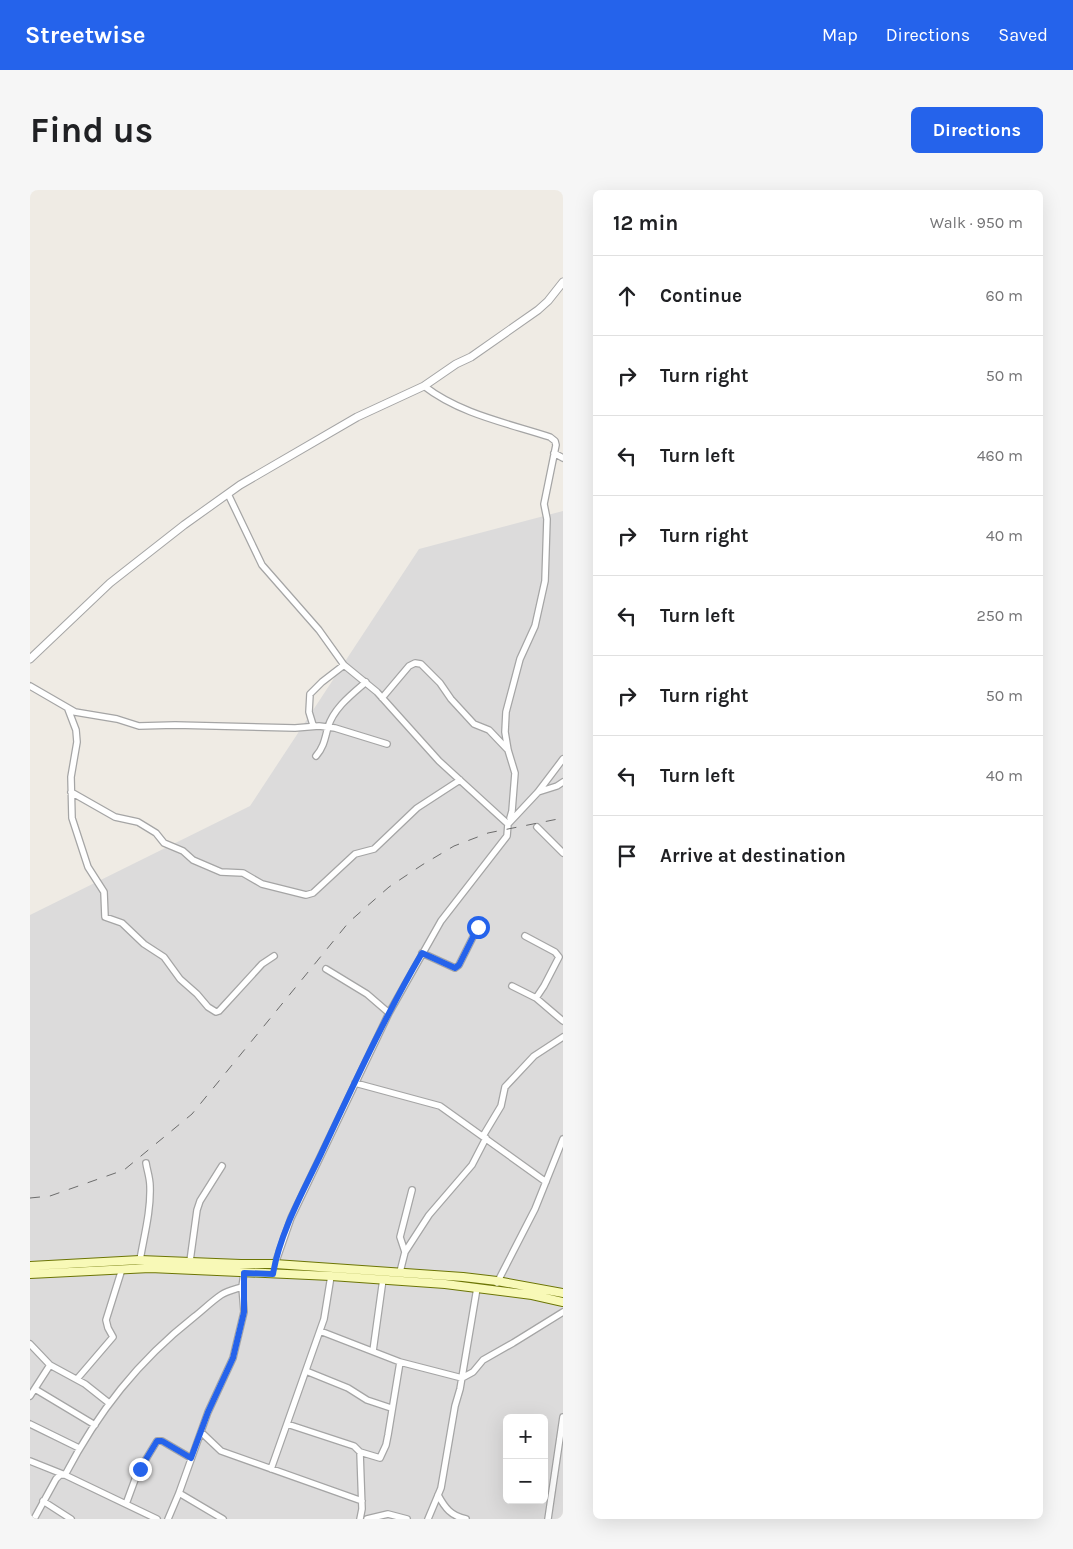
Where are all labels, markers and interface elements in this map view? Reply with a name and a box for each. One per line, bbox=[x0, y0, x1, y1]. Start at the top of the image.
text: Streetwise bbox=[25, 21, 146, 49]
text: Map bbox=[822, 24, 858, 46]
text: Directions bbox=[886, 24, 970, 46]
text: Saved bbox=[998, 24, 1048, 46]
button: Directions bbox=[911, 107, 1043, 153]
text: Find us bbox=[30, 110, 153, 151]
text: 12 min bbox=[613, 211, 678, 235]
text: Walk · 950 m bbox=[930, 213, 1023, 232]
icon: ahead bbox=[613, 282, 641, 310]
text: Continue bbox=[660, 285, 742, 307]
text: 60 m bbox=[986, 286, 1023, 305]
icon: right bbox=[613, 362, 641, 390]
text: Turn right bbox=[660, 365, 749, 387]
text: 50 m bbox=[986, 366, 1023, 385]
icon: left bbox=[613, 442, 641, 470]
text: Turn left bbox=[660, 445, 735, 467]
text: 460 m bbox=[977, 446, 1023, 465]
icon: right bbox=[613, 522, 641, 550]
text: Turn right bbox=[660, 525, 749, 547]
text: 40 m bbox=[986, 526, 1023, 545]
icon: left bbox=[613, 602, 641, 630]
text: Turn left bbox=[660, 605, 735, 627]
text: 250 m bbox=[976, 606, 1023, 625]
icon: right bbox=[613, 682, 641, 710]
text: Turn right bbox=[660, 685, 749, 707]
text: 50 m bbox=[986, 686, 1023, 705]
icon: left bbox=[613, 762, 641, 790]
text: Turn left bbox=[660, 765, 735, 787]
text: 40 m bbox=[986, 766, 1023, 785]
icon: arrive bbox=[613, 842, 641, 870]
text: Arrive at destination bbox=[660, 845, 846, 867]
route start bbox=[467, 916, 490, 939]
map controls bbox=[503, 1414, 548, 1504]
button: + bbox=[503, 1414, 548, 1459]
route end bbox=[129, 1458, 152, 1481]
button: − bbox=[503, 1459, 548, 1504]

